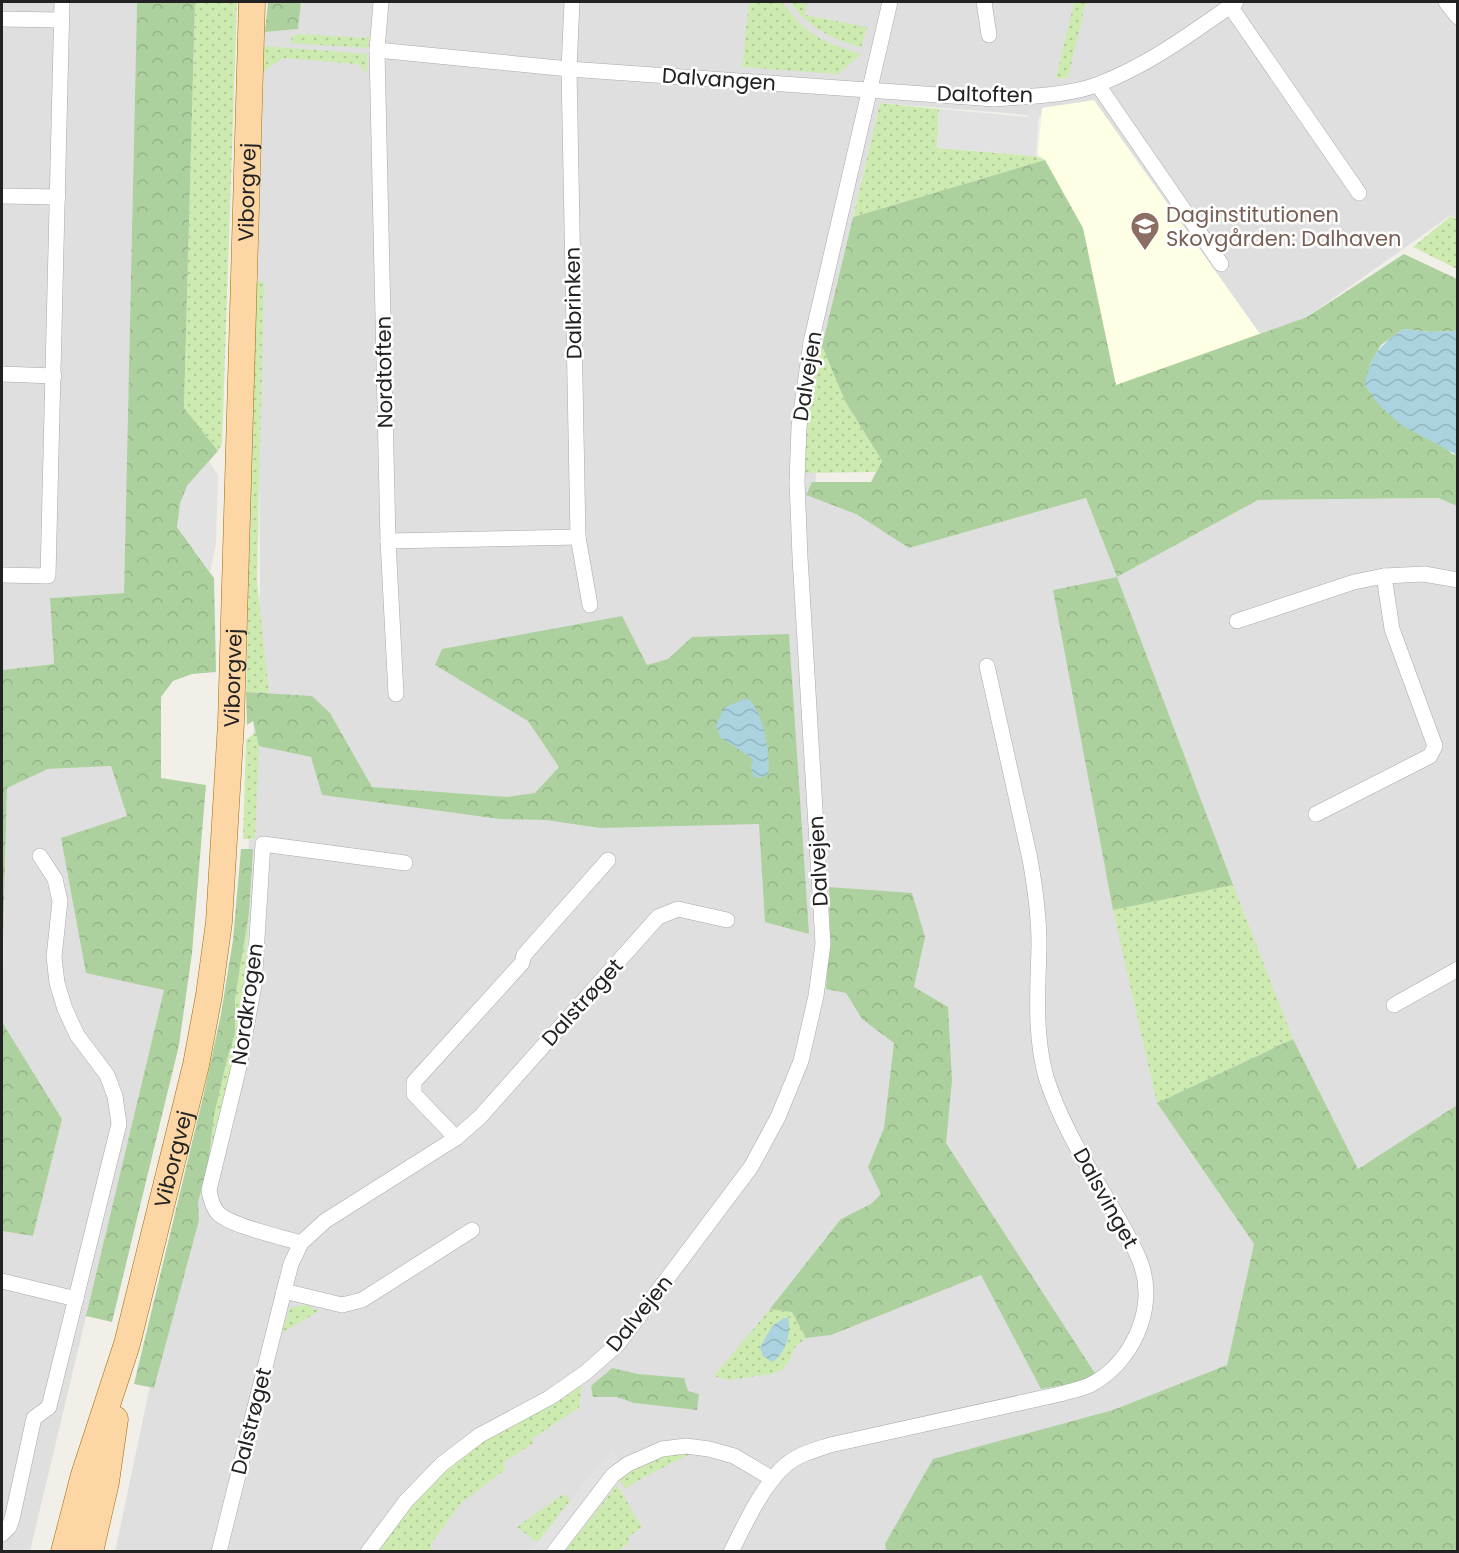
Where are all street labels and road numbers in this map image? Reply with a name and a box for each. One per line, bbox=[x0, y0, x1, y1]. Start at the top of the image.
street label: Dalvangen bbox=[661, 61, 777, 97]
street label: Daltoften bbox=[937, 79, 1033, 109]
street label: Viborgvej bbox=[231, 142, 262, 242]
street label: Dalbrinken bbox=[558, 247, 588, 359]
street label: Nordtoften bbox=[369, 316, 399, 428]
street label: Dalvejen bbox=[786, 329, 828, 423]
street label: Viborgvej bbox=[216, 628, 248, 728]
street label: Dalvejen bbox=[801, 815, 835, 907]
street label: Nordkrogen bbox=[224, 941, 270, 1067]
street label: Dalstrøget bbox=[535, 952, 629, 1052]
street label: Viborgvej bbox=[147, 1107, 199, 1211]
street label: Dalsvinget bbox=[1067, 1143, 1145, 1253]
street label: Dalvejen bbox=[599, 1269, 679, 1357]
street label: Dalstrøget bbox=[224, 1365, 278, 1477]

